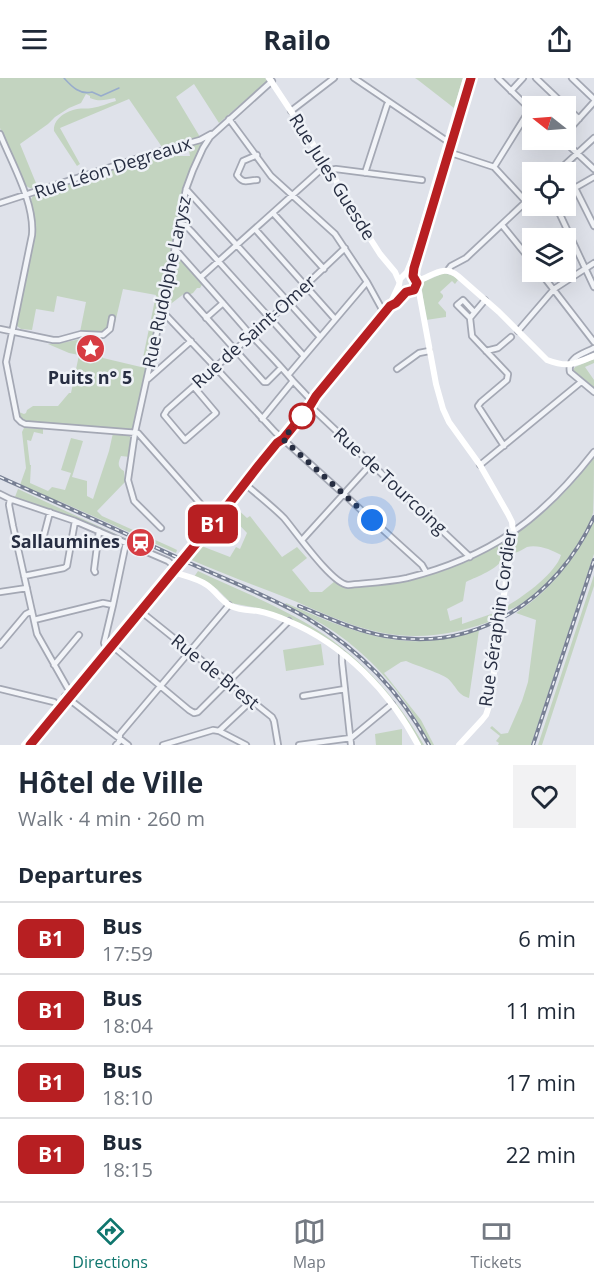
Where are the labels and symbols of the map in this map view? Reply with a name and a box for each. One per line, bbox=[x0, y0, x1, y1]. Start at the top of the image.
north arrow bbox=[522, 96, 576, 150]
street label: Rue Jules Guesde bbox=[284, 109, 381, 244]
street label: Rue Léon Degreaux bbox=[31, 130, 195, 204]
street label: Rue Rudolphe Larysz bbox=[136, 194, 196, 370]
street label: Rue de Saint-Omer bbox=[186, 269, 321, 393]
place icon: Puits n° 5 bbox=[74, 333, 106, 365]
place label: Puits n° 5 bbox=[48, 365, 132, 389]
unlabelled marker bbox=[289, 403, 315, 429]
street label: Rue de Tourcoing bbox=[329, 421, 453, 539]
line badge: B1 bbox=[186, 504, 240, 544]
your location bbox=[357, 505, 387, 535]
station icon: Sallaumines bbox=[125, 526, 157, 558]
street label: Rue Séraphin Cordier bbox=[473, 527, 521, 708]
place label: Sallaumines bbox=[11, 529, 120, 553]
street label: Rue de Brest bbox=[167, 628, 265, 714]

